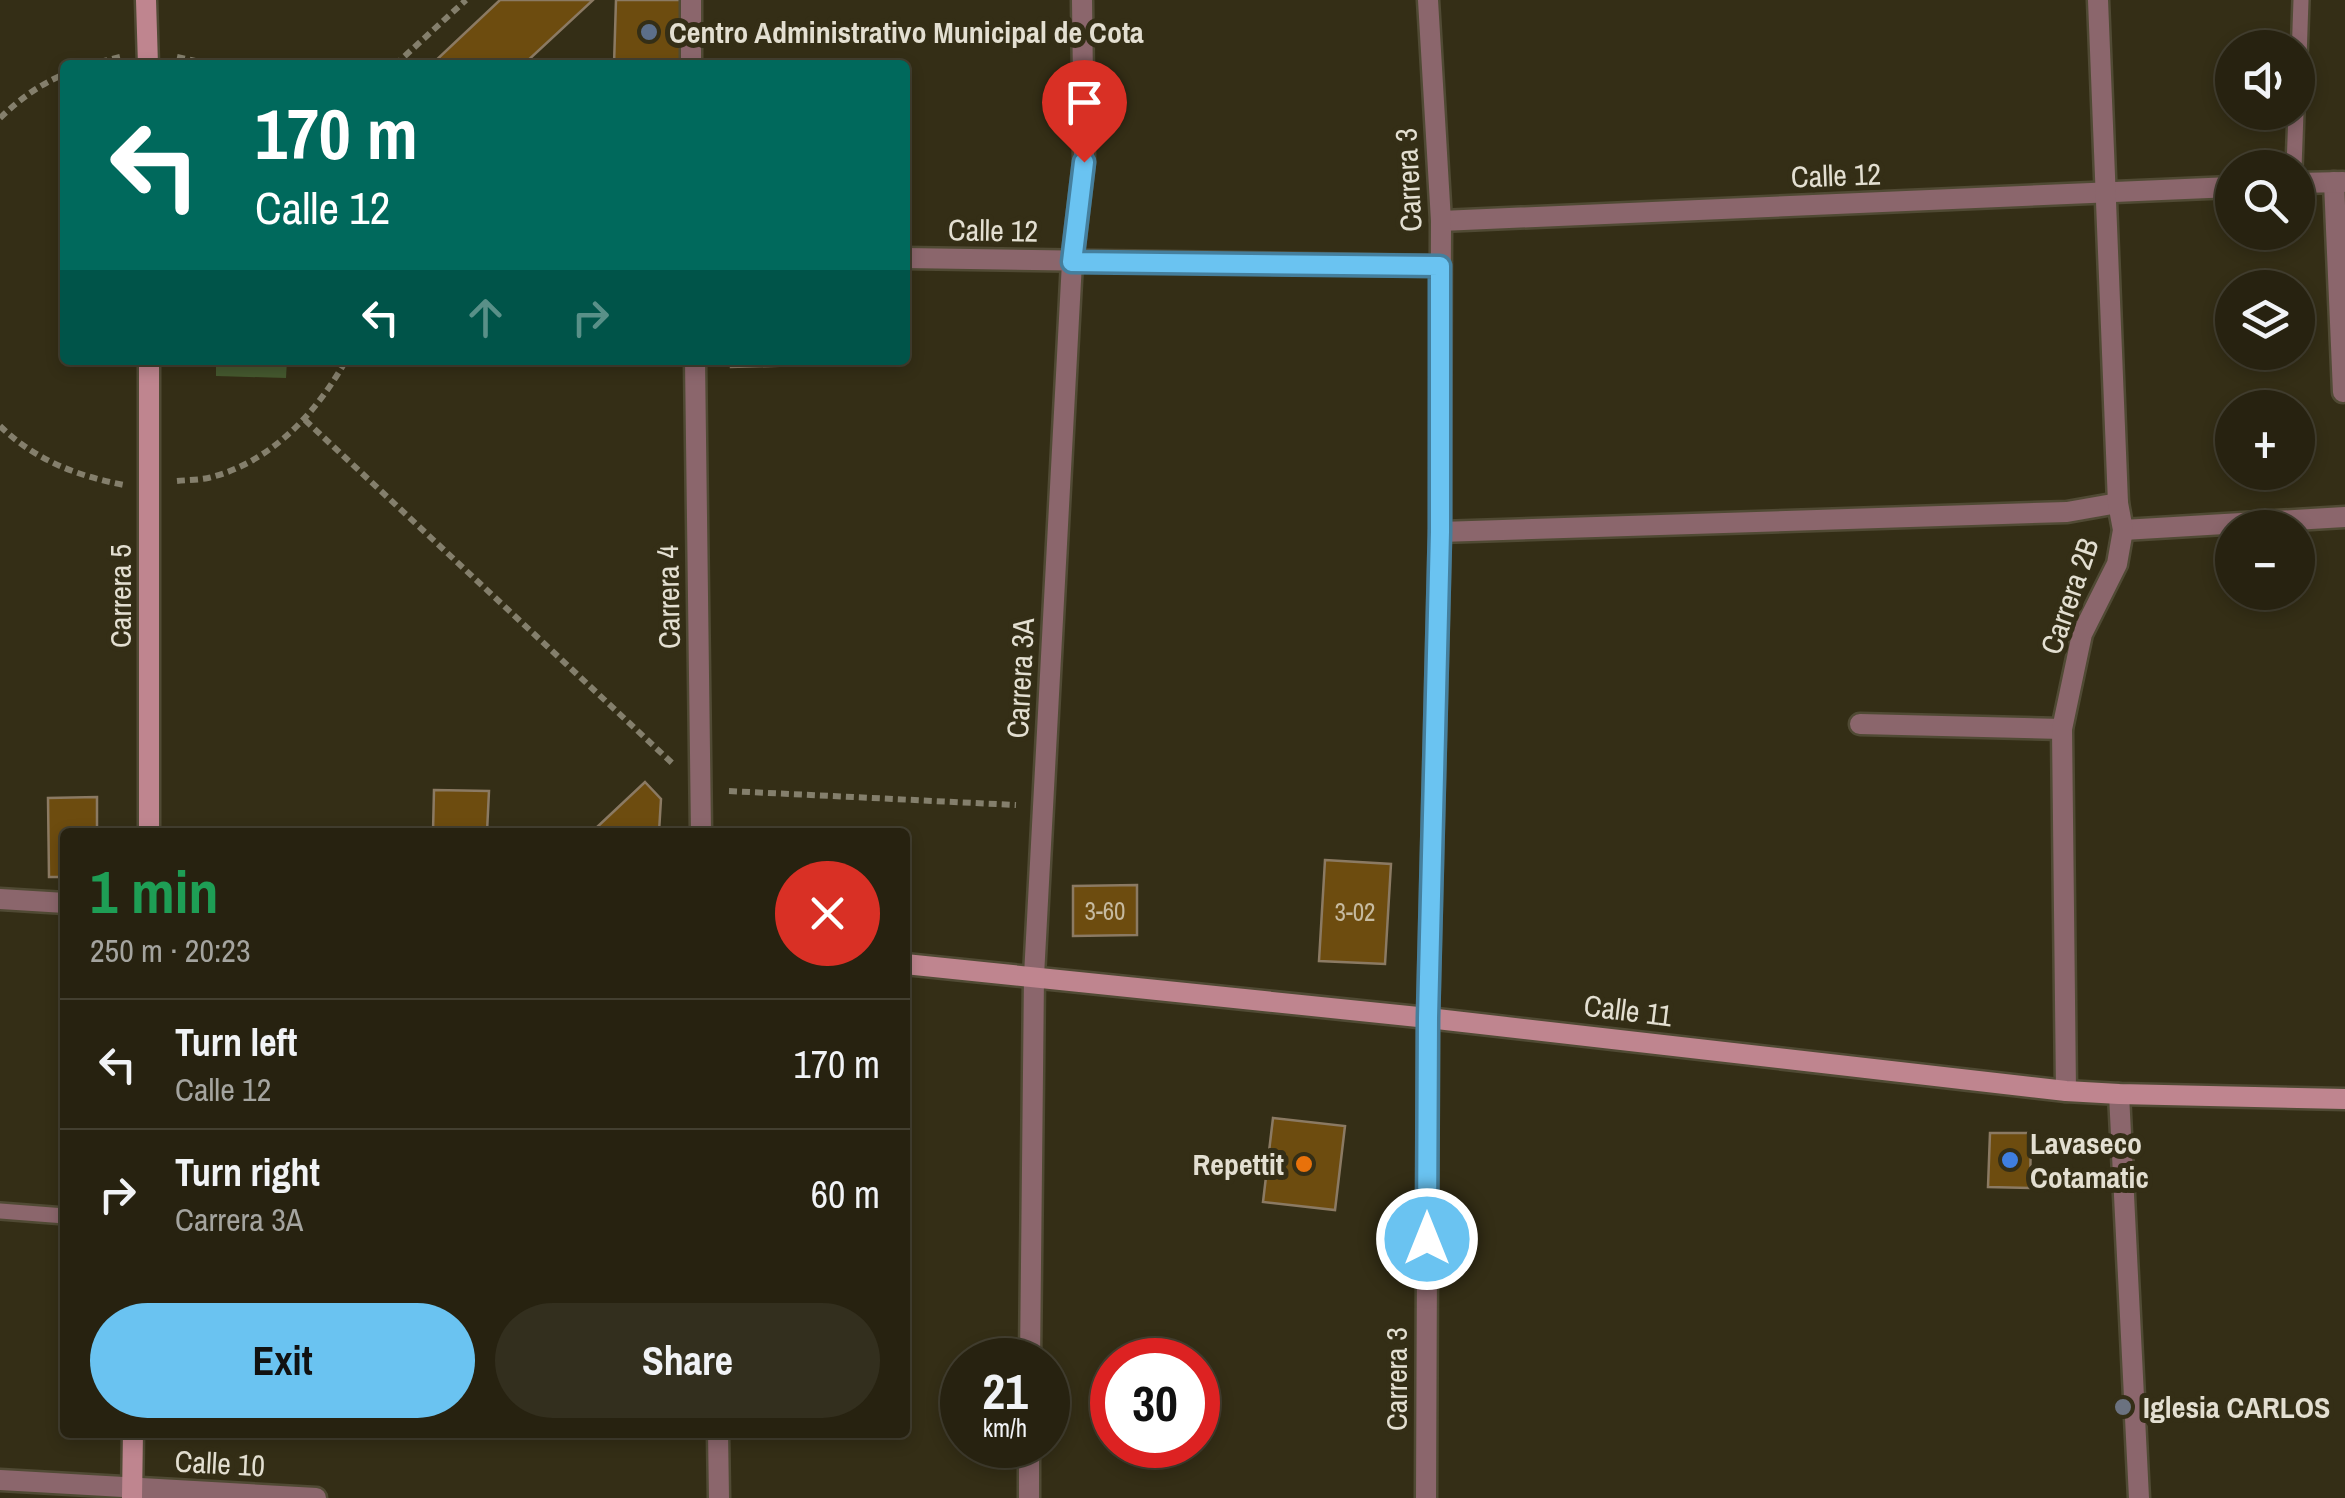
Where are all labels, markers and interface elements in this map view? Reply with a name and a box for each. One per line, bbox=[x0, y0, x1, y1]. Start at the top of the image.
place label: Centro Administrativo Municipal de Cota bbox=[669, 12, 1144, 52]
marker: Centro Administrativo Municipal de Cota bbox=[638, 21, 660, 43]
map controls bbox=[2215, 30, 2315, 610]
button: sound bbox=[2215, 30, 2315, 130]
pin bbox=[1042, 60, 1127, 163]
icon: arrive bbox=[1057, 75, 1112, 130]
text: 170 m bbox=[255, 87, 418, 181]
icon: left bbox=[90, 100, 220, 230]
street label: Carrera 3 bbox=[1385, 127, 1431, 233]
button: search bbox=[2215, 150, 2315, 250]
street label: Calle 12 bbox=[1790, 153, 1882, 197]
text: Calle 12 bbox=[255, 177, 390, 238]
street label: Calle 12 bbox=[948, 209, 1038, 251]
button: layers bbox=[2215, 270, 2315, 370]
icon: left bbox=[353, 290, 408, 345]
icon: ahead bbox=[458, 290, 513, 345]
icon: right bbox=[563, 290, 618, 345]
button: + bbox=[2215, 390, 2315, 490]
button: − bbox=[2215, 510, 2315, 610]
street label: Carrera 2B bbox=[2031, 533, 2107, 659]
street label: Carrera 5 bbox=[100, 544, 140, 648]
street label: Carrera 4 bbox=[647, 544, 689, 649]
street label: Carrera 3A bbox=[997, 616, 1043, 739]
text: 1 min bbox=[90, 851, 219, 932]
button: close bbox=[775, 861, 880, 966]
house number: 3-60 bbox=[1084, 894, 1126, 928]
house number: 3-02 bbox=[1334, 895, 1376, 929]
text: 250 m · 20:23 bbox=[90, 929, 250, 972]
street label: Calle 11 bbox=[1582, 985, 1675, 1035]
text: Turn left bbox=[175, 1017, 297, 1068]
icon: left bbox=[90, 1037, 145, 1092]
text: 170 m bbox=[793, 1039, 880, 1090]
text: Calle 12 bbox=[175, 1068, 271, 1111]
place label: Lavaseco Cotamatic bbox=[2030, 1123, 2149, 1197]
place label: Repettit bbox=[1192, 1144, 1284, 1184]
text: Turn right bbox=[175, 1147, 320, 1198]
marker: Lavaseco Cotamatic bbox=[1999, 1149, 2021, 1171]
marker: Repettit bbox=[1293, 1153, 1315, 1175]
icon: right bbox=[90, 1167, 145, 1222]
text: 60 m bbox=[811, 1169, 880, 1220]
position arrow bbox=[1375, 1187, 1479, 1291]
text: Carrera 3A bbox=[175, 1198, 303, 1241]
button: Exit bbox=[90, 1303, 475, 1418]
button: Share bbox=[495, 1303, 880, 1418]
street label: Carrera 3 bbox=[1376, 1327, 1416, 1431]
speed limit sign: 30 bbox=[1090, 1338, 1220, 1468]
text: 21 bbox=[982, 1357, 1028, 1425]
place label: Iglesia CARLOS bbox=[2143, 1387, 2330, 1427]
marker: Iglesia CARLOS bbox=[2112, 1396, 2134, 1418]
text: km/h bbox=[983, 1411, 1027, 1445]
street label: Calle 10 bbox=[174, 1441, 266, 1485]

